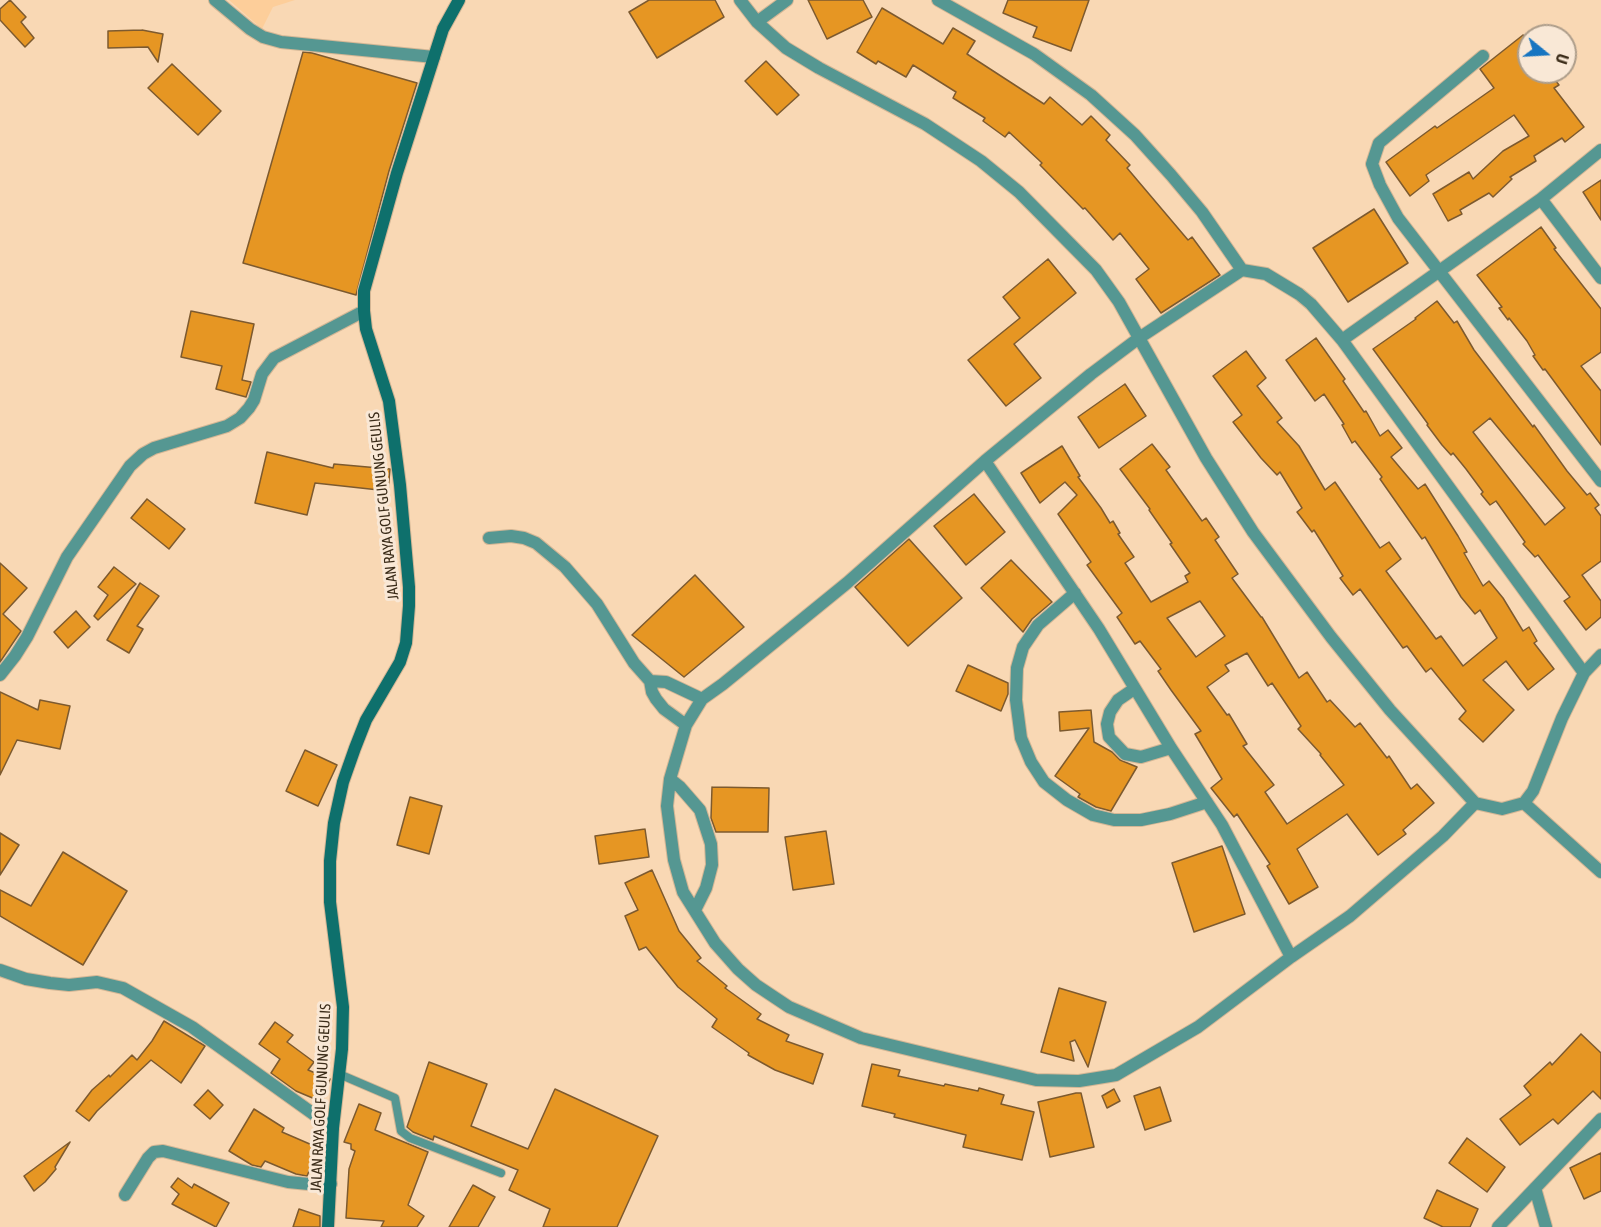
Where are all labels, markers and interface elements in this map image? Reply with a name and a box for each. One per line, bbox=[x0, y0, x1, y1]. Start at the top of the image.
north arrow bbox=[1517, 24, 1577, 84]
text: U bbox=[1552, 52, 1572, 66]
street label: JALAN RAYA GOLF GUNUNG GEULIS bbox=[365, 411, 403, 601]
street label: JALAN RAYA GOLF GUNUNG GEULIS bbox=[307, 1003, 335, 1193]

